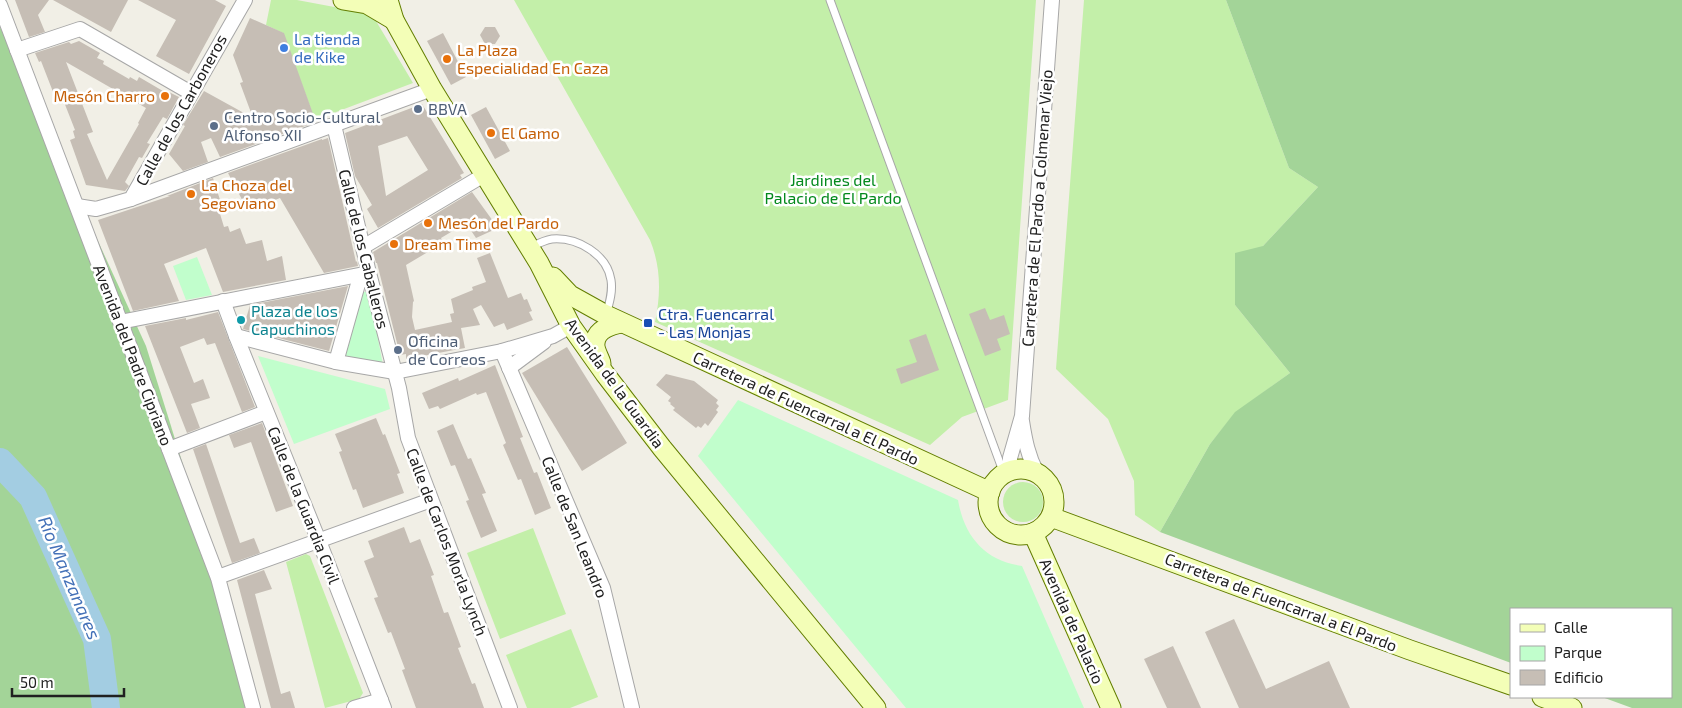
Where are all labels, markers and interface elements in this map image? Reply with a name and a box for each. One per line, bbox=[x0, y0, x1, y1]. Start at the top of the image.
place label: La tienda de Kike bbox=[294, 29, 360, 66]
street label: Calle de los Carboneros bbox=[131, 31, 230, 189]
place label: La Plaza Especialidad En Caza bbox=[457, 40, 609, 77]
marker: La tienda de Kike bbox=[278, 42, 290, 54]
marker: La Plaza Especialidad En Caza bbox=[441, 53, 453, 65]
street label: Carretera de El Pardo a Colmenar Viejo bbox=[1017, 69, 1057, 347]
place label: Mesón Charro bbox=[53, 86, 155, 105]
marker: Mesón Charro bbox=[159, 90, 171, 102]
place label: BBVA bbox=[428, 99, 467, 118]
marker: BBVA bbox=[412, 103, 424, 115]
place label: Centro Socio-Cultural Alfonso XII bbox=[224, 107, 380, 144]
marker: Centro Socio-Cultural Alfonso XII bbox=[208, 120, 220, 132]
place label: El Gamo bbox=[501, 123, 560, 142]
marker: El Gamo bbox=[485, 127, 497, 139]
street label: Calle de los Caballeros bbox=[335, 167, 394, 331]
park label: Jardines del Palacio de El Pardo bbox=[764, 170, 902, 207]
place label: La Choza del Segoviano bbox=[201, 175, 292, 212]
marker: La Choza del Segoviano bbox=[185, 188, 197, 200]
place label: Mesón del Pardo bbox=[438, 213, 559, 232]
marker: Mesón del Pardo bbox=[422, 217, 434, 229]
place label: Dream Time bbox=[404, 234, 491, 253]
marker: Dream Time bbox=[388, 238, 400, 250]
street label: Avenida del Padre Cipriano bbox=[90, 261, 177, 448]
place label: Plaza de los Capuchinos bbox=[251, 301, 338, 338]
place label: Ctra. Fuencarral - Las Monjas bbox=[658, 304, 774, 342]
marker: Plaza de los Capuchinos bbox=[235, 314, 247, 326]
street label: Avenida de la Guardia bbox=[562, 314, 669, 451]
marker: Ctra. Fuencarral - Las Monjas bbox=[642, 317, 654, 329]
place label: Oficina de Correos bbox=[408, 331, 486, 368]
marker: Oficina de Correos bbox=[392, 344, 404, 356]
street label: Carretera de Fuencarral a El Pardo bbox=[690, 347, 922, 468]
street label: Calle de la Guardia Civil bbox=[264, 423, 345, 586]
street label: Calle de Carlos Morla Lynch bbox=[403, 445, 492, 638]
street label: Calle de San Leandro bbox=[538, 453, 613, 600]
water label: Río Manzanares bbox=[34, 513, 106, 643]
street label: Carretera de Fuencarral a El Pardo bbox=[1162, 548, 1400, 655]
street label: Avenida de Palacio bbox=[1036, 555, 1109, 686]
legend bbox=[1510, 608, 1672, 698]
text: Calle bbox=[1554, 618, 1588, 636]
text: Parque bbox=[1554, 643, 1602, 661]
scale bar bbox=[12, 666, 125, 698]
text: Edificio bbox=[1554, 668, 1603, 686]
text: 50 m bbox=[20, 673, 54, 691]

